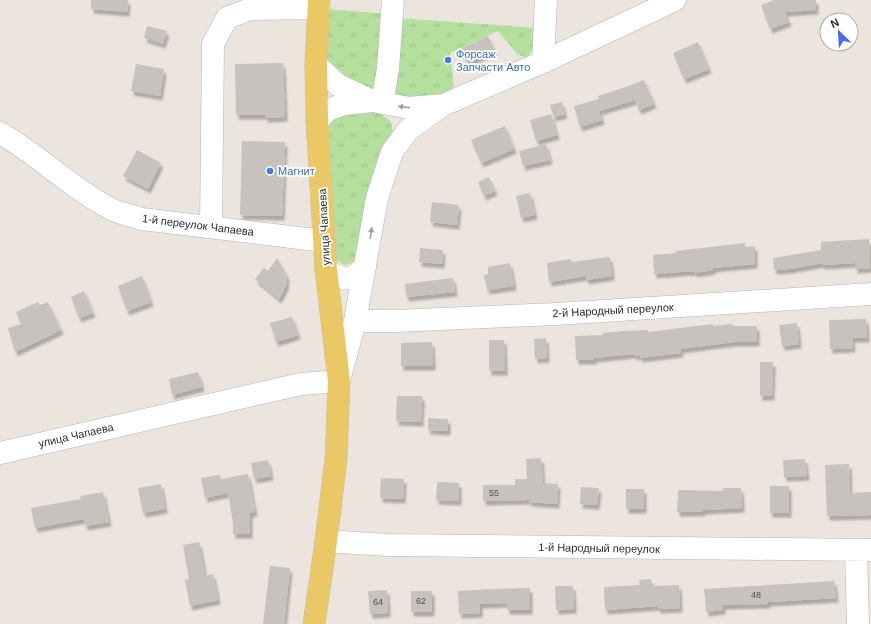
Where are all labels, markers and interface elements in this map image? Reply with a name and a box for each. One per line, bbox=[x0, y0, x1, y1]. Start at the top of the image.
north arrow bbox=[819, 12, 859, 52]
text: N bbox=[829, 16, 841, 30]
place label: Форсаж Запчасти Авто bbox=[456, 48, 530, 73]
marker: Форсаж Запчасти Авто bbox=[443, 55, 453, 65]
one-way arrow bbox=[398, 103, 410, 110]
place label: Магнит bbox=[278, 165, 315, 177]
marker: Магнит bbox=[265, 166, 275, 176]
street label: улица Чапаева bbox=[316, 187, 332, 266]
street label: 1-й переулок Чапаева bbox=[141, 212, 255, 238]
one-way arrow bbox=[368, 227, 374, 239]
street label: 2-й Народный переулок bbox=[552, 301, 674, 319]
street label: улица Чапаева bbox=[37, 420, 116, 449]
house number: 55 bbox=[489, 488, 499, 498]
street label: 1-й Народный переулок bbox=[538, 541, 660, 555]
house number: 48 bbox=[751, 590, 761, 600]
house number: 62 bbox=[416, 596, 426, 606]
house number: 64 bbox=[373, 597, 383, 607]

